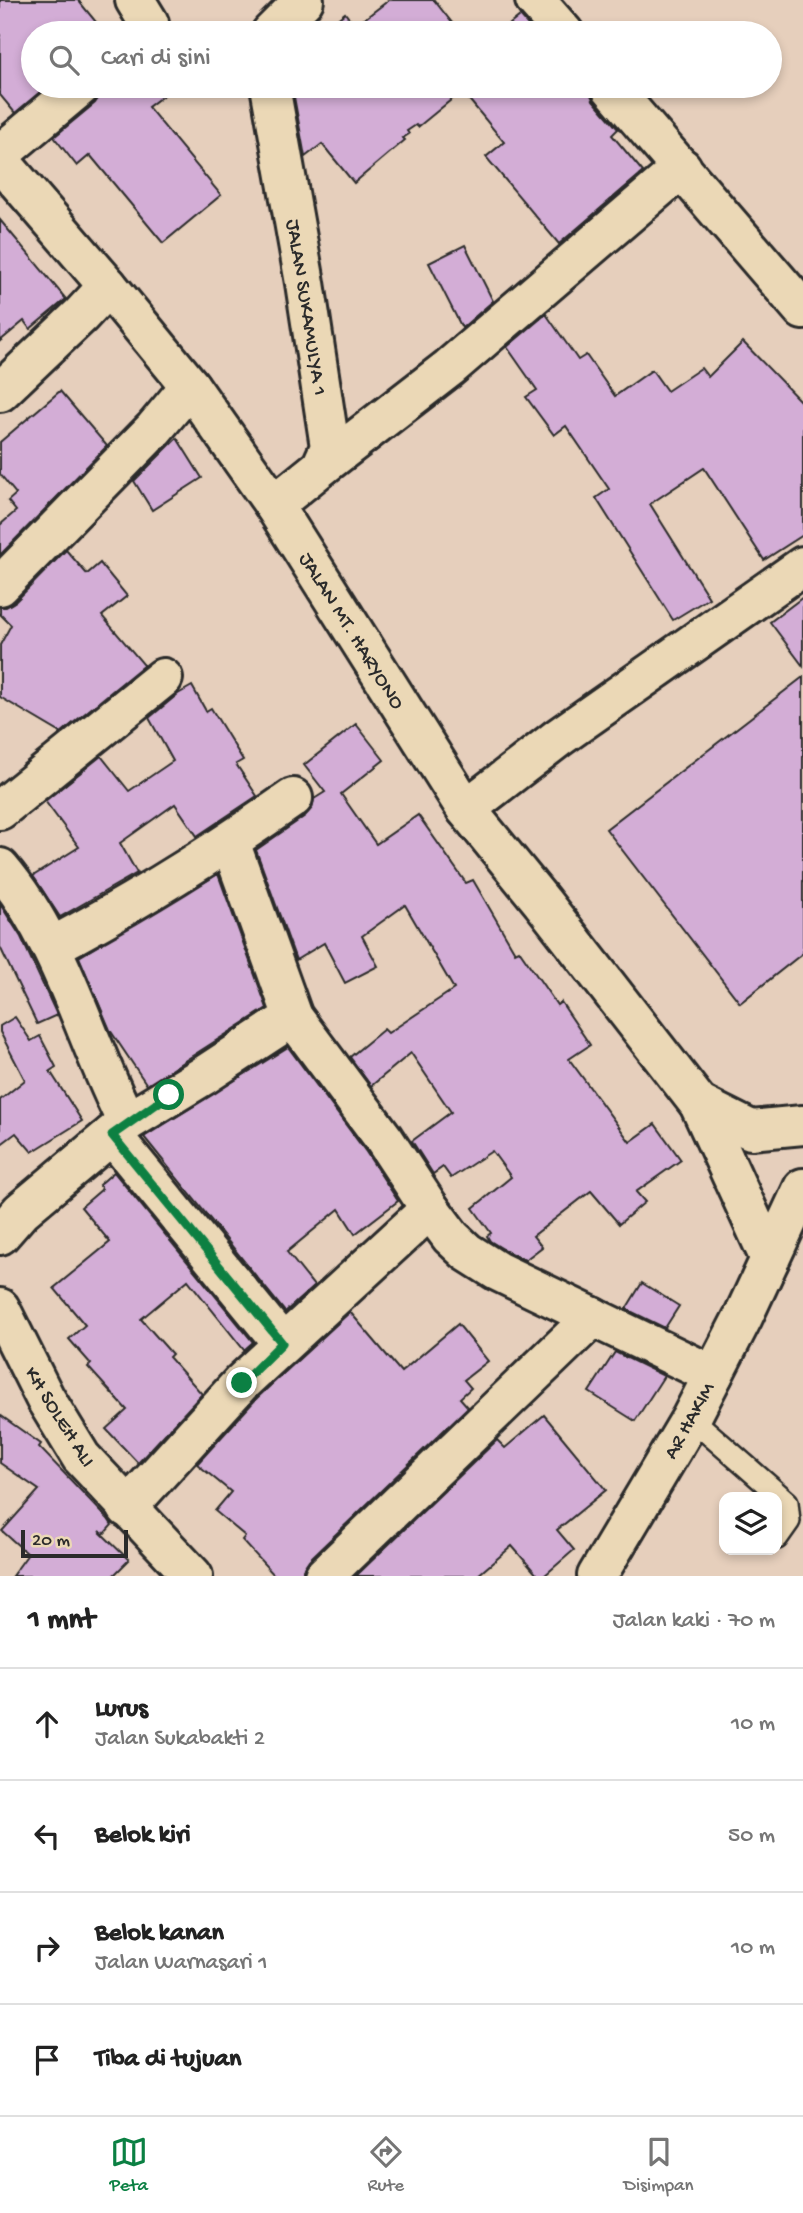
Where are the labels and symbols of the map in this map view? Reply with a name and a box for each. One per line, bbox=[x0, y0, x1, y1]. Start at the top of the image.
street label: JALAN SUKAMULYA 1 bbox=[278, 218, 331, 397]
street label: JALAN MT. HARYONO bbox=[292, 549, 409, 715]
route start bbox=[153, 1079, 184, 1110]
street label: KH SOLEH ALI bbox=[17, 1363, 99, 1473]
route end bbox=[226, 1367, 257, 1398]
street label: AR HAKIM bbox=[660, 1379, 723, 1464]
scale bar bbox=[21, 1527, 128, 1559]

